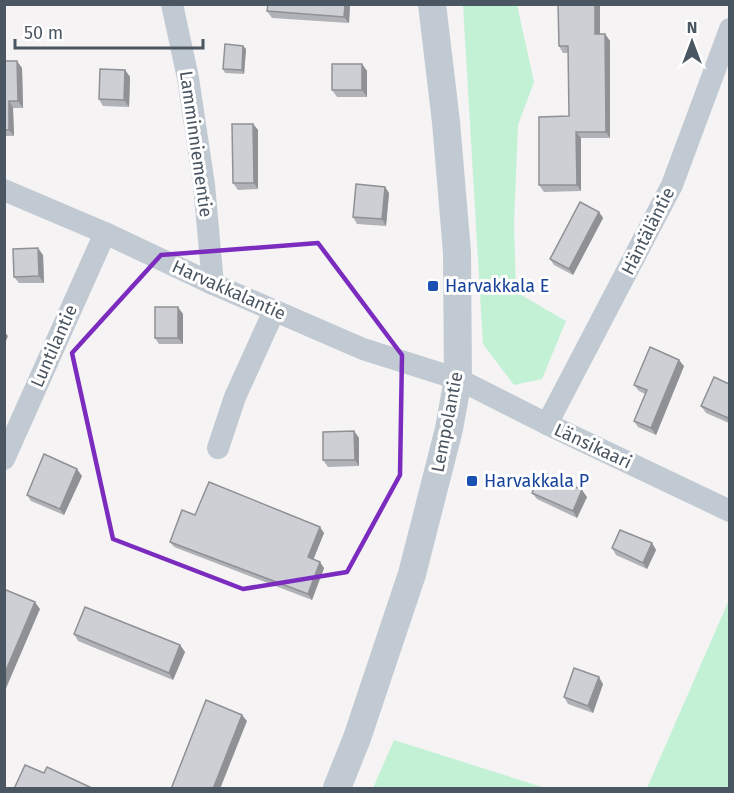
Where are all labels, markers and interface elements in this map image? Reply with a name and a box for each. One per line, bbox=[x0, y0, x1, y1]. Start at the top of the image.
scale bar bbox=[15, 12, 202, 50]
north arrow bbox=[662, 12, 722, 72]
text: N bbox=[687, 18, 697, 37]
text: 50 m bbox=[24, 22, 63, 44]
street label: Lamminniementie bbox=[175, 69, 217, 219]
street label: Häntäläntie bbox=[617, 183, 679, 279]
street label: Harvakkalantie bbox=[169, 255, 289, 325]
place label: Harvakkala E bbox=[445, 275, 550, 297]
marker: Harvakkala E bbox=[426, 279, 440, 293]
street label: Luntilantie bbox=[26, 301, 82, 391]
street label: Lempolantie bbox=[426, 370, 468, 474]
street label: Länsikaari bbox=[551, 418, 635, 474]
place label: Harvakkala P bbox=[484, 470, 589, 492]
marker: Harvakkala P bbox=[465, 474, 479, 488]

